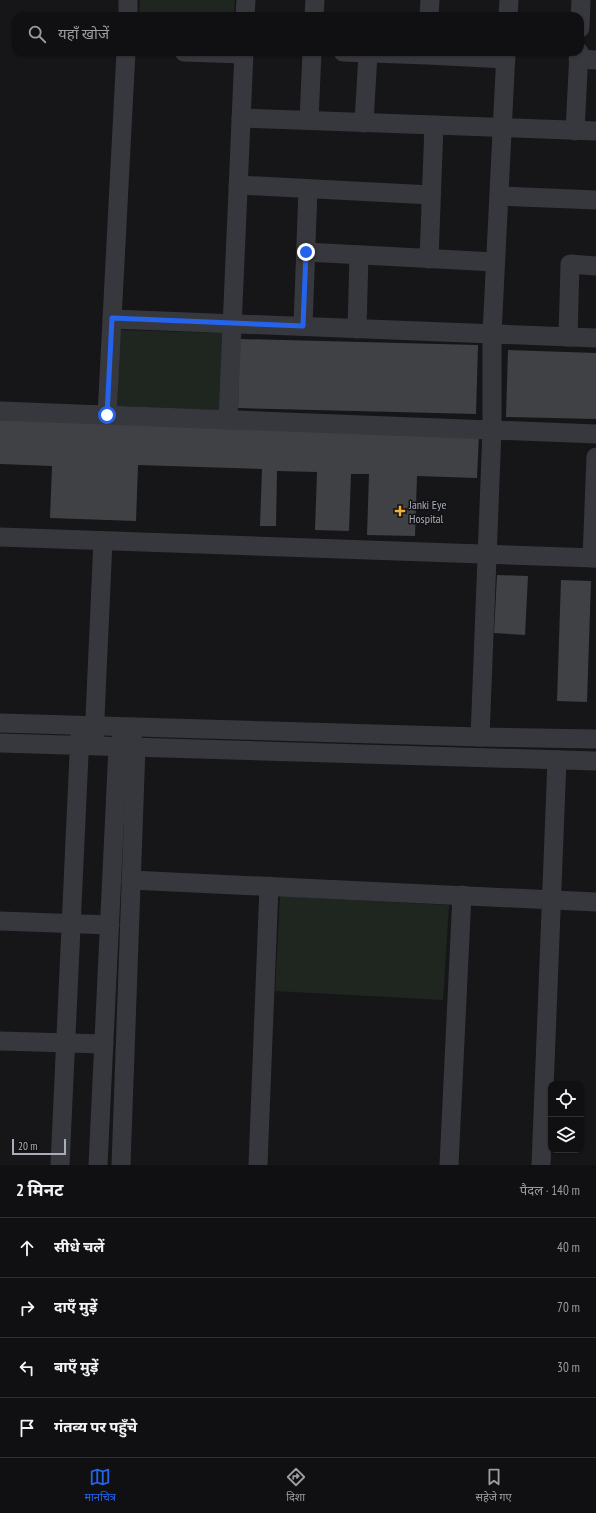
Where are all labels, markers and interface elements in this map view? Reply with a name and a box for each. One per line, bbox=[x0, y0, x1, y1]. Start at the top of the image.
search box bbox=[12, 12, 584, 56]
icon: search bbox=[26, 23, 48, 45]
text: यहाँ खोजें bbox=[58, 24, 109, 43]
route end bbox=[297, 243, 315, 261]
route start bbox=[98, 406, 116, 424]
place label: Janki Eye Hospital bbox=[408, 497, 446, 526]
marker: Janki Eye Hospital bbox=[394, 505, 406, 517]
map controls bbox=[548, 1081, 584, 1153]
button: locate bbox=[548, 1081, 584, 1117]
button: layers bbox=[548, 1117, 584, 1153]
scale bar bbox=[12, 1137, 66, 1156]
text: 20 m bbox=[18, 1139, 37, 1153]
text: 2 मिनट bbox=[16, 1179, 63, 1201]
text: पैदल · 140 m bbox=[520, 1182, 580, 1199]
icon: ahead bbox=[16, 1237, 38, 1259]
text: सीधे चलें bbox=[54, 1237, 104, 1256]
text: 40 m bbox=[557, 1239, 580, 1256]
icon: right bbox=[16, 1297, 38, 1319]
text: दाएँ मुड़ें bbox=[54, 1297, 97, 1316]
text: 70 m bbox=[557, 1299, 580, 1316]
icon: left bbox=[16, 1357, 38, 1379]
text: बाएँ मुड़ें bbox=[54, 1357, 98, 1376]
text: 30 m bbox=[557, 1359, 580, 1376]
icon: arrive bbox=[16, 1417, 38, 1439]
text: गंतव्य पर पहुँचे bbox=[54, 1417, 137, 1436]
tab: मानचित्र bbox=[84, 1466, 116, 1505]
tab: दिशा bbox=[285, 1466, 307, 1505]
tab: सहेजे गए bbox=[476, 1466, 512, 1505]

